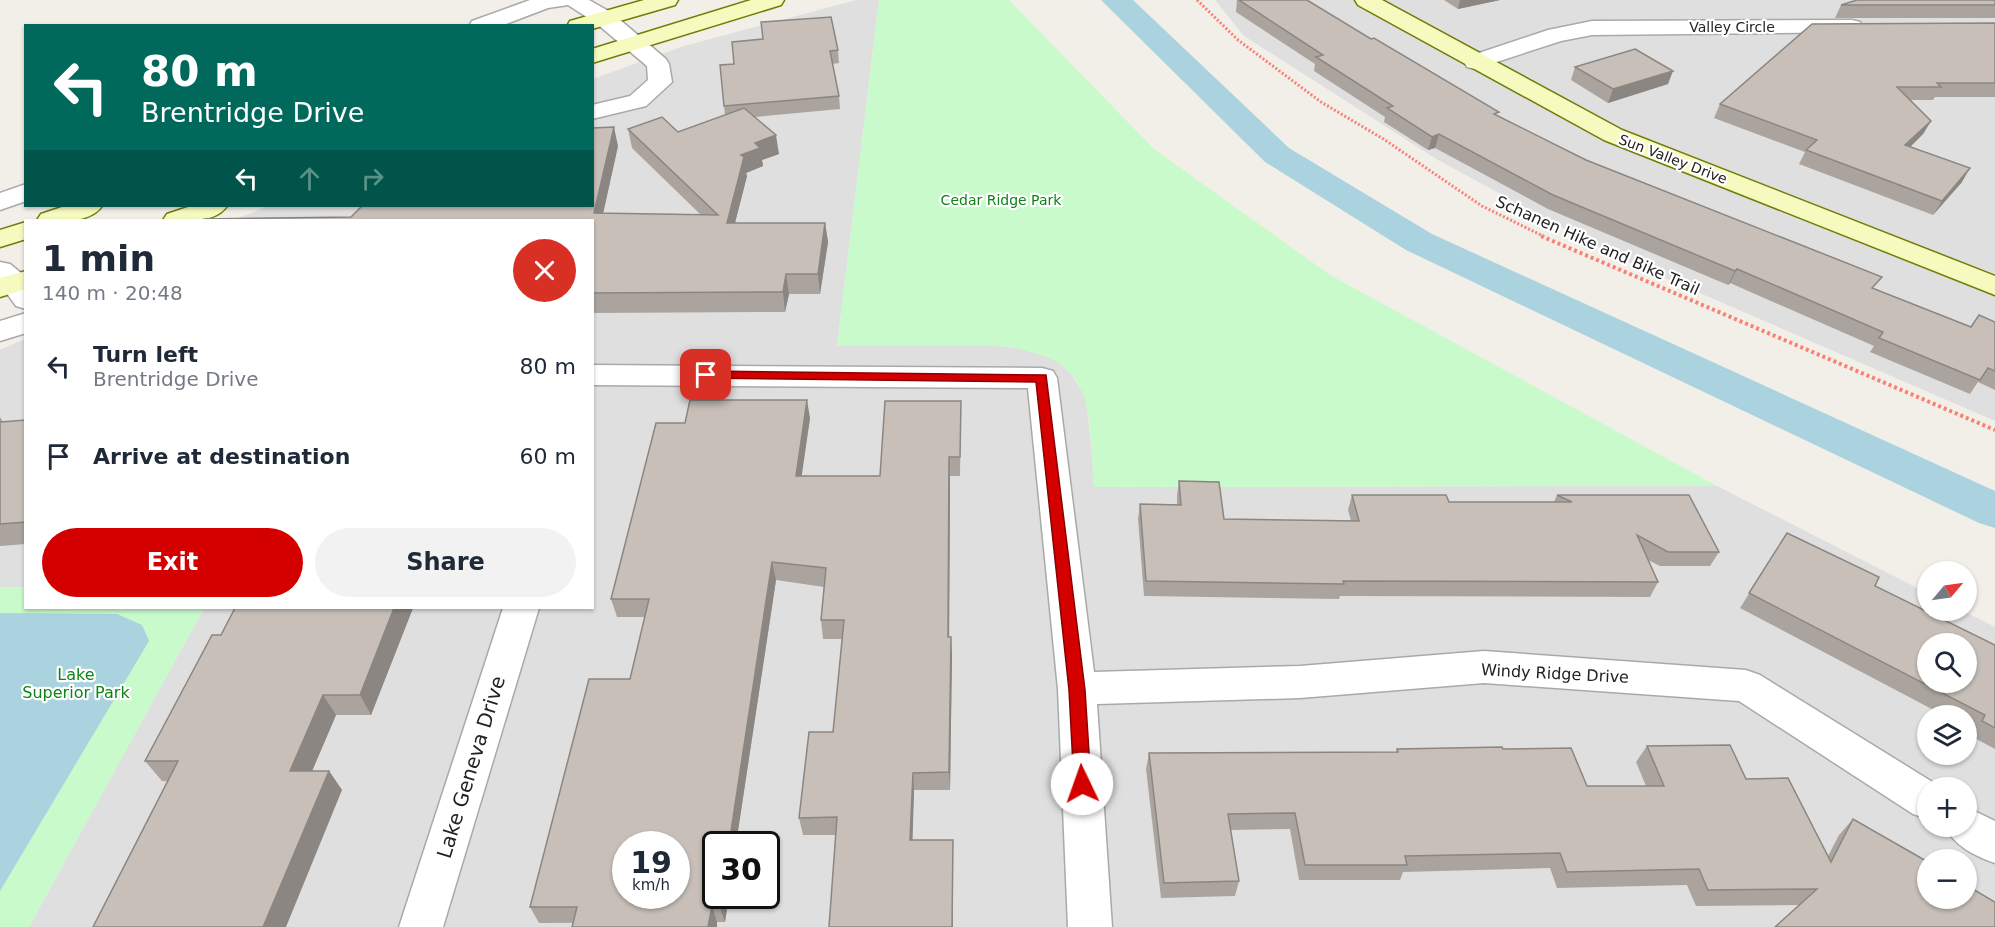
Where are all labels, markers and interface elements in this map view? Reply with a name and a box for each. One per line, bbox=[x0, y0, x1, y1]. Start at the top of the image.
street label: Valley Circle bbox=[1689, 19, 1775, 35]
text: 80 m bbox=[141, 47, 258, 96]
icon: left bbox=[42, 48, 120, 126]
text: Brentridge Drive bbox=[141, 97, 364, 128]
street label: Sun Valley Drive bbox=[1617, 131, 1729, 187]
icon: left bbox=[230, 162, 263, 195]
icon: ahead bbox=[293, 162, 326, 195]
icon: right bbox=[356, 162, 389, 195]
park label: Cedar Ridge Park bbox=[941, 192, 1062, 208]
street label: Schanen Hike and Bike Trail bbox=[1493, 192, 1703, 299]
text: 1 min bbox=[42, 238, 155, 279]
button: close bbox=[513, 239, 576, 302]
text: 140 m · 20:48 bbox=[42, 281, 183, 305]
text: Turn left bbox=[93, 342, 198, 367]
pin bbox=[680, 349, 731, 400]
icon: left bbox=[42, 350, 75, 383]
text: 80 m bbox=[520, 354, 576, 379]
icon: arrive bbox=[689, 358, 722, 391]
text: Brentridge Drive bbox=[93, 367, 258, 391]
icon: arrive bbox=[42, 440, 75, 473]
text: Arrive at destination bbox=[93, 444, 350, 469]
text: 60 m bbox=[520, 444, 576, 469]
button: Exit bbox=[42, 528, 303, 597]
button: Share bbox=[315, 528, 576, 597]
north arrow bbox=[1917, 561, 1977, 621]
map controls bbox=[1917, 561, 1977, 909]
button: search bbox=[1917, 633, 1977, 693]
street label: Windy Ridge Drive bbox=[1480, 660, 1629, 687]
park label: Lake Superior Park bbox=[22, 665, 130, 702]
street label: Lake Geneva Drive bbox=[432, 673, 510, 861]
button: layers bbox=[1917, 705, 1977, 765]
position arrow bbox=[1050, 752, 1114, 816]
button: + bbox=[1917, 777, 1977, 837]
speed limit sign: 30 bbox=[702, 831, 780, 909]
text: 19 bbox=[630, 845, 672, 880]
button: − bbox=[1917, 849, 1977, 909]
text: km/h bbox=[632, 876, 670, 894]

